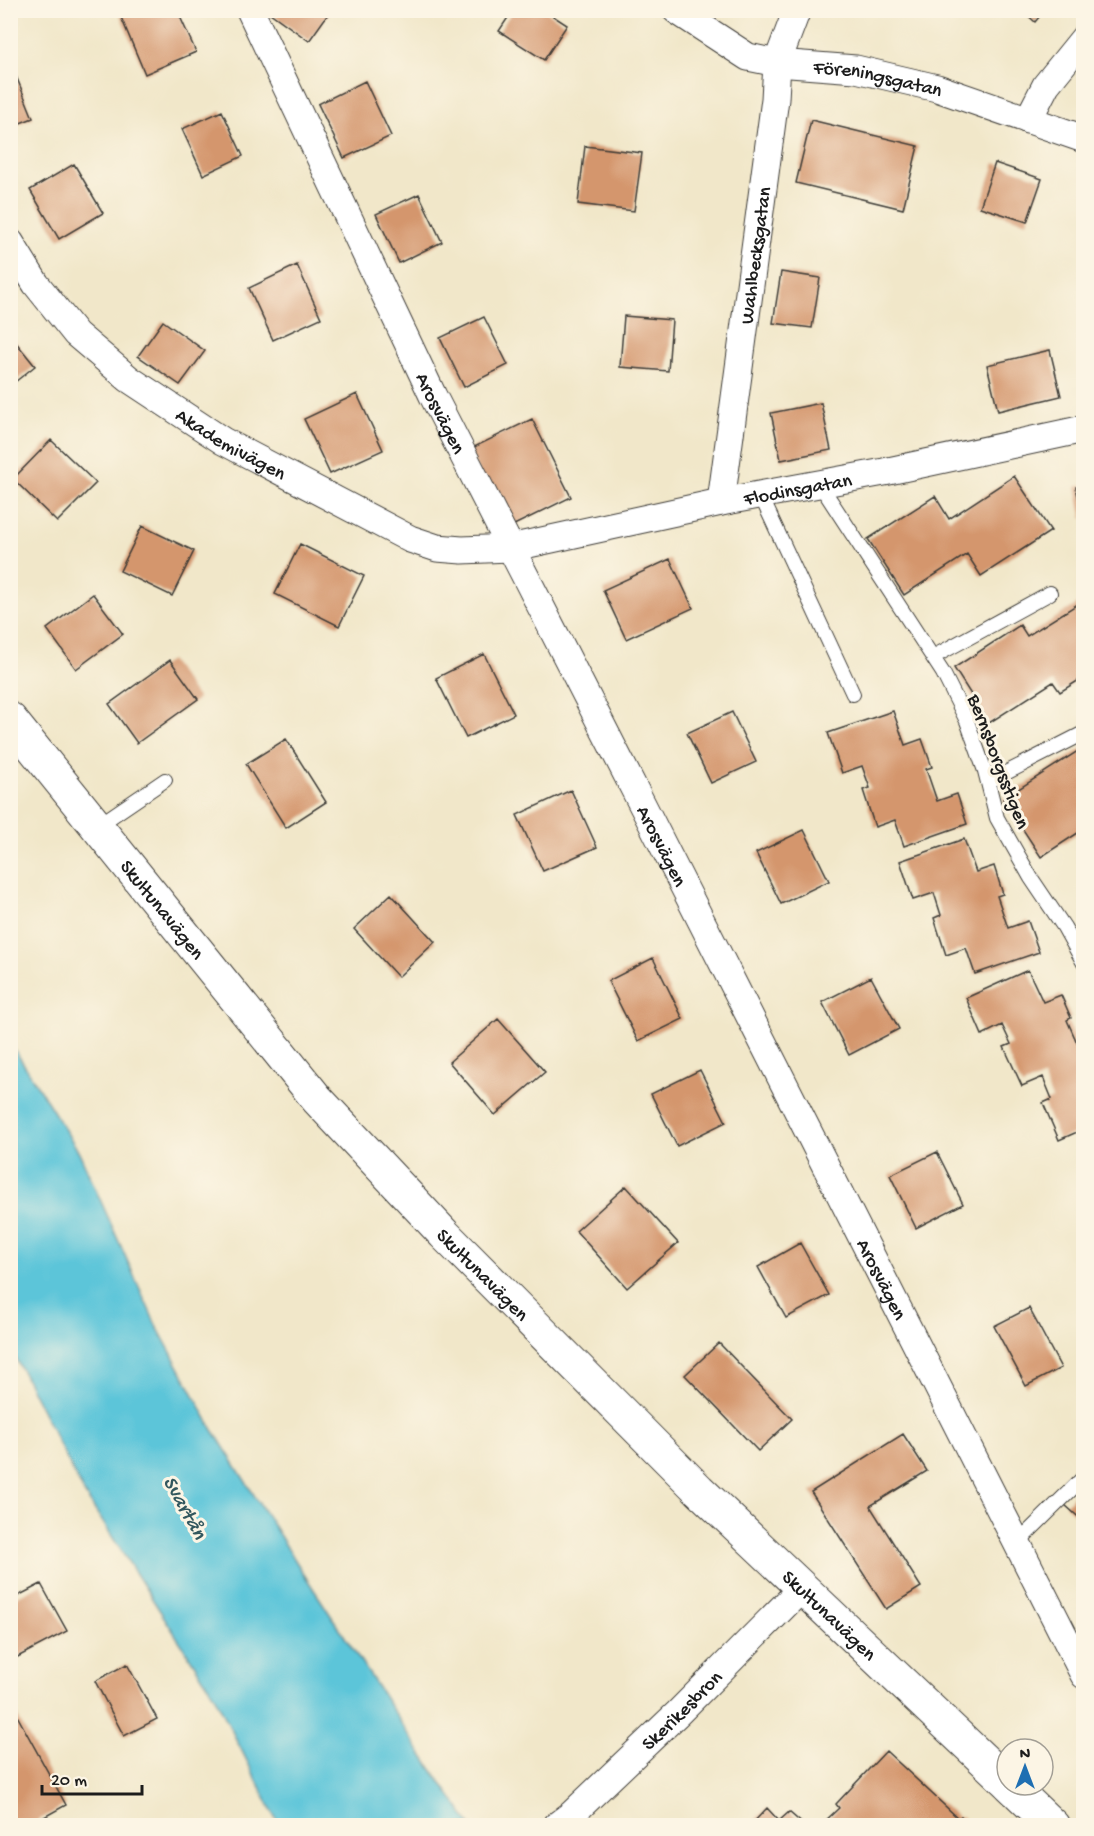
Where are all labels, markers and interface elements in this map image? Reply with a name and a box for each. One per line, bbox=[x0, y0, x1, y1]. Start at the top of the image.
street label: Föreningsgatan bbox=[811, 58, 945, 104]
street label: Wahlbecksgatan bbox=[737, 185, 778, 326]
street label: Arosvägen bbox=[409, 370, 469, 459]
street label: Akademivägen bbox=[170, 405, 289, 487]
street label: Flodinsgatan bbox=[741, 470, 854, 513]
street label: Bernsborgsstigen bbox=[960, 691, 1033, 833]
street label: Arosvägen bbox=[630, 803, 690, 892]
street label: Skultunavägen bbox=[114, 857, 208, 966]
street label: Skultunavägen bbox=[430, 1225, 532, 1328]
street label: Arosvägen bbox=[850, 1236, 910, 1325]
water label: Svartån bbox=[155, 1473, 211, 1546]
street label: Skultunavägen bbox=[776, 1567, 880, 1667]
street label: Skerikesbron bbox=[638, 1667, 729, 1757]
north arrow bbox=[995, 1737, 1055, 1797]
text: N bbox=[1020, 1746, 1031, 1765]
scale bar bbox=[42, 1758, 142, 1796]
text: 20 m bbox=[51, 1771, 87, 1792]

